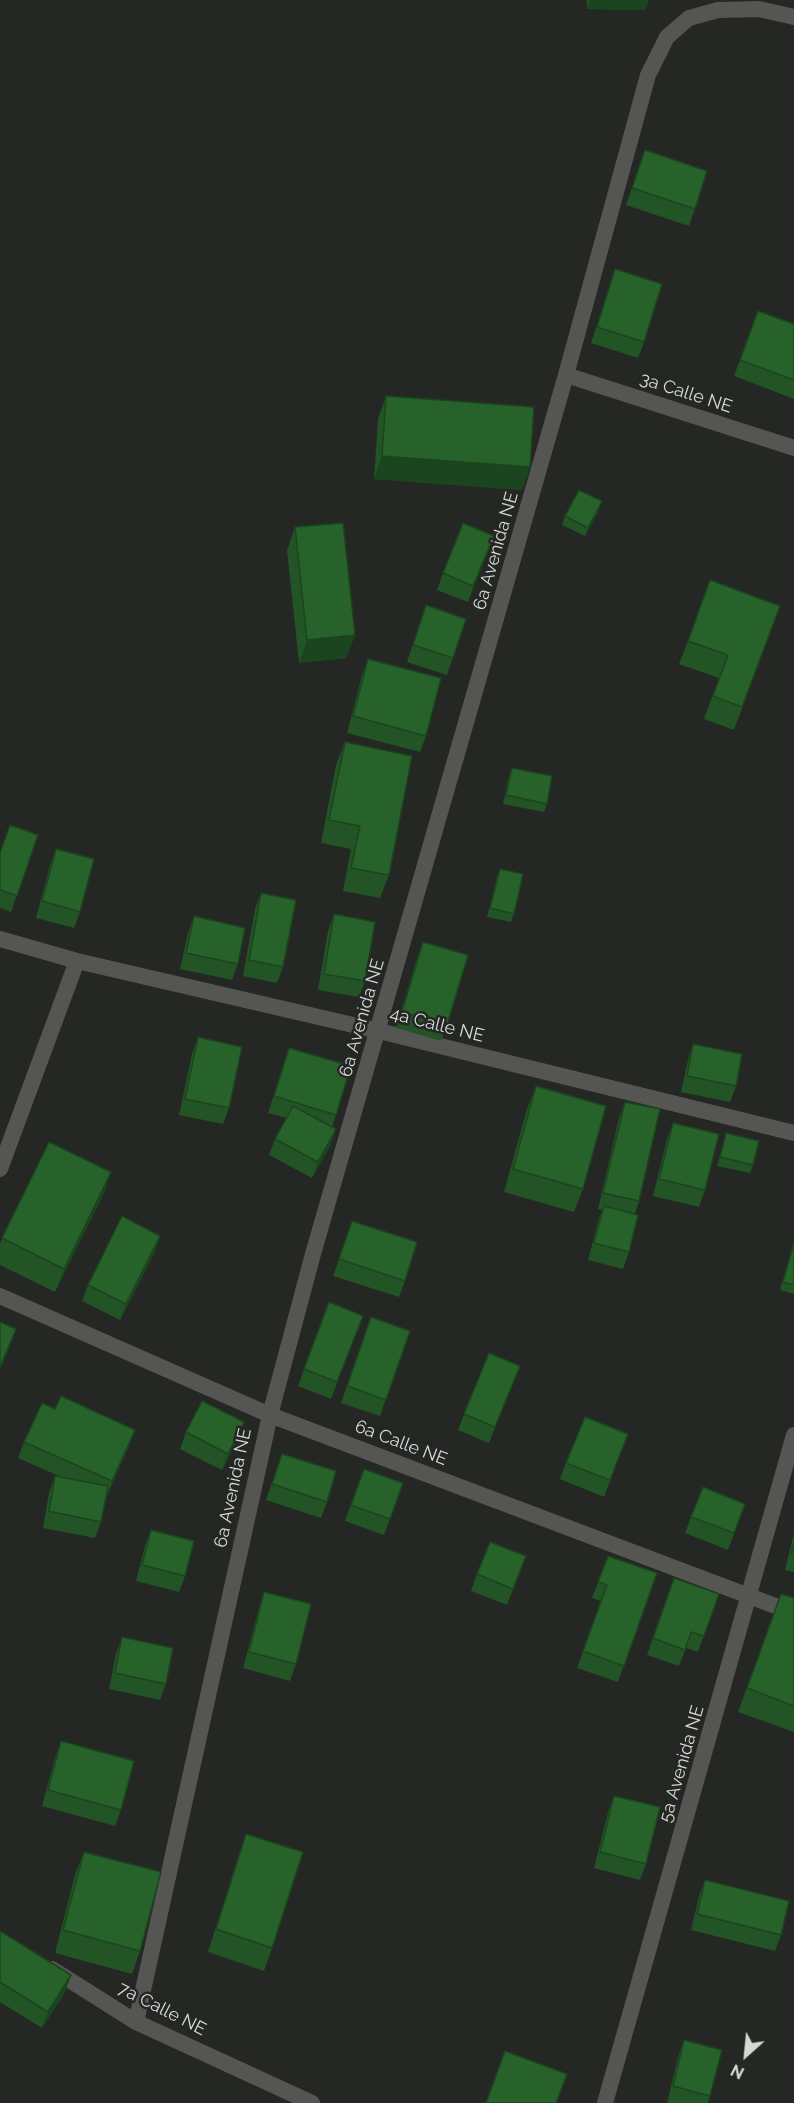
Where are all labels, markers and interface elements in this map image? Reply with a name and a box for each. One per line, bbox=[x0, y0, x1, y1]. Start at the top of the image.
street label: 3a Calle NE bbox=[637, 368, 735, 418]
street label: 6a Avenida NE bbox=[469, 490, 523, 612]
street label: 6a Avenida NE bbox=[335, 957, 389, 1079]
street label: 4a Calle NE bbox=[388, 1003, 486, 1047]
street label: 6a Calle NE bbox=[352, 1415, 450, 1471]
street label: 6a Avenida NE bbox=[210, 1426, 256, 1550]
street label: 5a Avenida NE bbox=[655, 1703, 709, 1825]
street label: 7a Calle NE bbox=[114, 1978, 210, 2040]
north arrow bbox=[716, 2025, 776, 2085]
text: N bbox=[728, 2060, 747, 2083]

